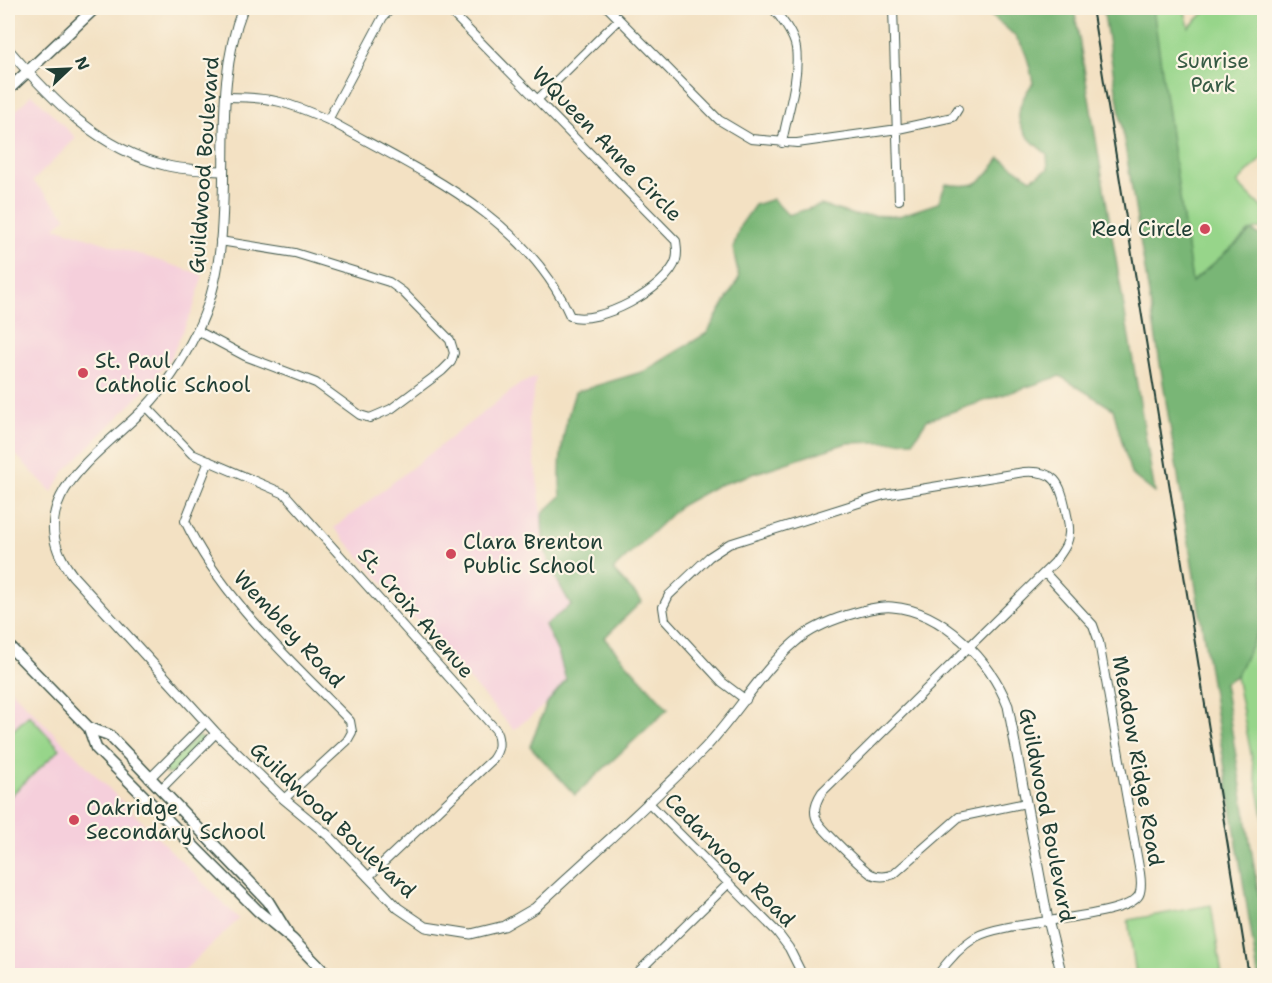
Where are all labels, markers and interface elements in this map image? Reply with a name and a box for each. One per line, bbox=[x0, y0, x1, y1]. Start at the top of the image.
north arrow bbox=[39, 39, 99, 99]
park label: Sunrise Park bbox=[1177, 47, 1249, 99]
text: N bbox=[70, 53, 94, 73]
street label: Guildwood Boulevard bbox=[182, 55, 226, 275]
street label: WQueen Anne Circle bbox=[526, 60, 688, 228]
place label: Red Circle bbox=[1092, 215, 1193, 243]
marker: Red Circle bbox=[1198, 222, 1212, 236]
place label: St. Paul Catholic School bbox=[95, 347, 251, 399]
marker: St. Paul Catholic School bbox=[76, 366, 90, 380]
place label: Clara Brenton Public School bbox=[463, 528, 603, 580]
street label: St. Croix Avenue bbox=[352, 542, 480, 684]
marker: Clara Brenton Public School bbox=[444, 547, 458, 561]
street label: Wembley Road bbox=[227, 564, 351, 694]
street label: Meadow Ridge Road bbox=[1106, 654, 1170, 868]
street label: Guildwood Boulevard bbox=[1012, 705, 1082, 925]
street label: Guildwood Boulevard bbox=[244, 736, 422, 904]
street label: Cedarwood Road bbox=[659, 787, 801, 933]
place label: Oakridge Secondary School bbox=[86, 794, 266, 846]
marker: Oakridge Secondary School bbox=[67, 813, 81, 827]

